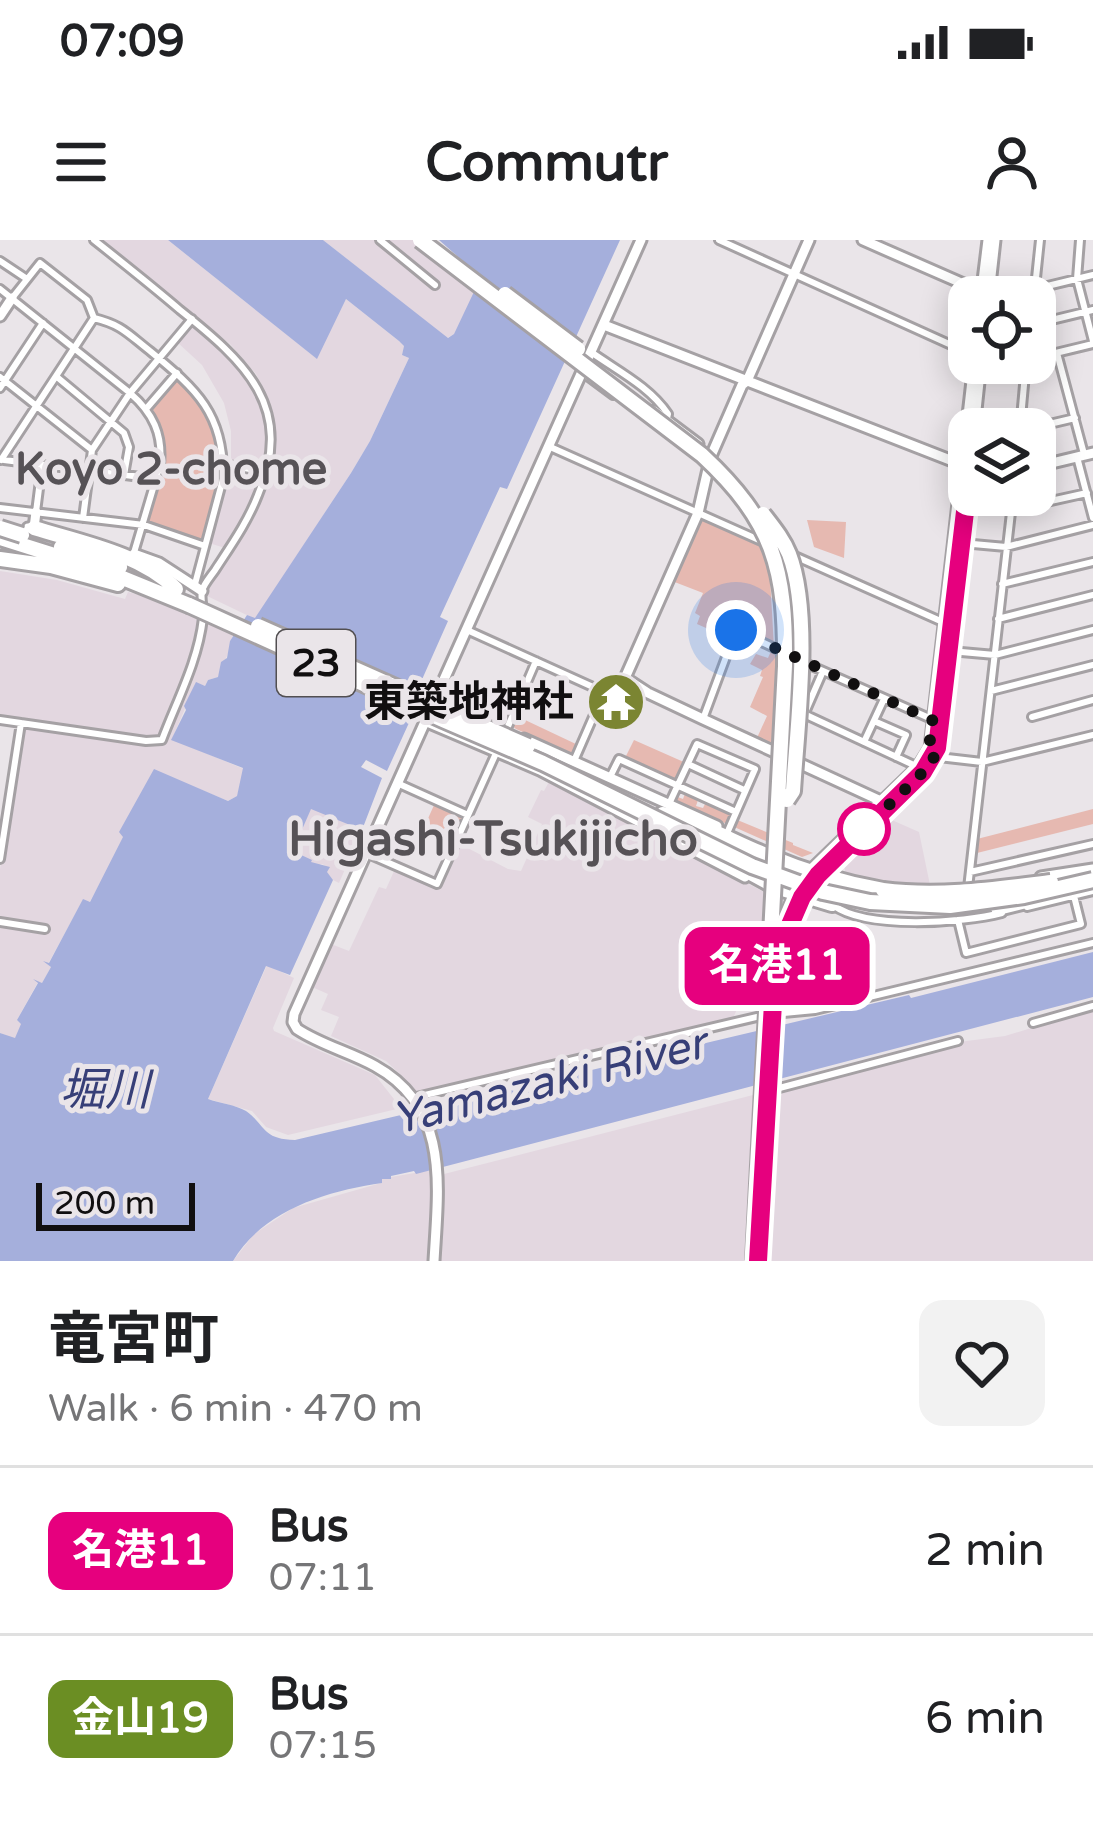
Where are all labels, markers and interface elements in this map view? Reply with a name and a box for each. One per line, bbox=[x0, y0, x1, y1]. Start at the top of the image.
text: 07:09 bbox=[60, 15, 185, 69]
icon: menu bbox=[48, 129, 114, 195]
icon: person bbox=[979, 129, 1045, 195]
text: Commutr bbox=[425, 130, 668, 195]
map controls bbox=[948, 276, 1056, 516]
button: locate bbox=[948, 276, 1056, 384]
button: layers bbox=[948, 408, 1056, 516]
district label: Koyo 2-chome bbox=[15, 443, 327, 497]
your location bbox=[706, 600, 766, 660]
road number: 23 bbox=[277, 630, 355, 696]
temple icon: 東築地神社 bbox=[585, 671, 647, 733]
place label: 東築地神社 bbox=[364, 677, 574, 728]
unlabelled marker bbox=[839, 804, 889, 854]
district label: Higashi-Tsukijicho bbox=[288, 811, 698, 869]
line badge: 名港11 bbox=[693, 927, 861, 1005]
text: 名港11 bbox=[709, 940, 845, 991]
water label: Yamazaki River bbox=[386, 1016, 717, 1147]
water label: 堀川 bbox=[60, 1064, 154, 1118]
scale bar bbox=[36, 1177, 195, 1230]
text: 200 m bbox=[54, 1184, 155, 1223]
button: heart bbox=[919, 1300, 1045, 1426]
text: 竜宮町 bbox=[48, 1306, 219, 1374]
text: Walk · 6 min · 470 m bbox=[48, 1385, 423, 1432]
text: Bus bbox=[269, 1500, 349, 1554]
text: 2 min bbox=[925, 1524, 1045, 1578]
text: 名港11 bbox=[72, 1525, 209, 1576]
text: 07:11 bbox=[269, 1554, 377, 1601]
text: Bus bbox=[269, 1668, 349, 1722]
text: 6 min bbox=[925, 1692, 1045, 1746]
text: 金山19 bbox=[72, 1693, 209, 1744]
text: 07:15 bbox=[269, 1722, 377, 1769]

